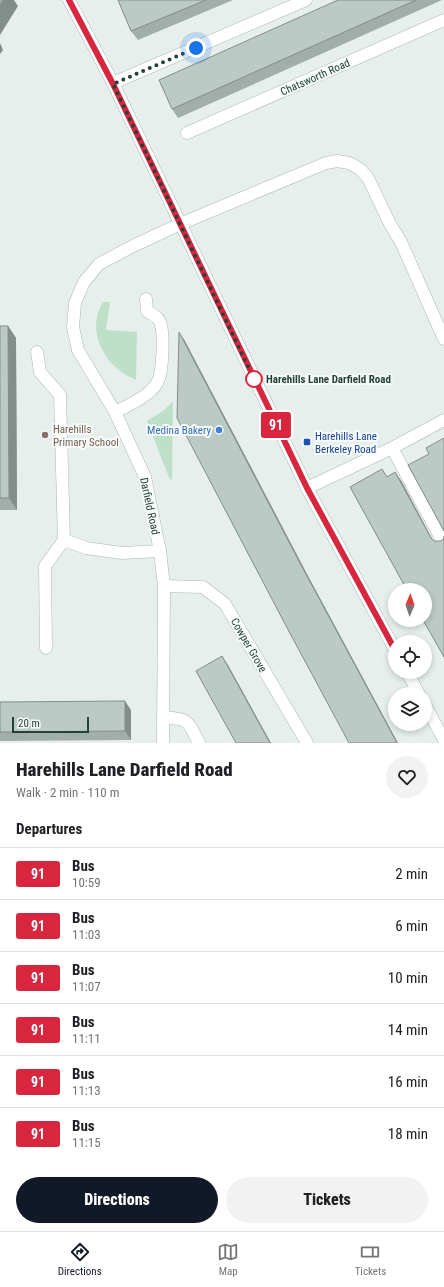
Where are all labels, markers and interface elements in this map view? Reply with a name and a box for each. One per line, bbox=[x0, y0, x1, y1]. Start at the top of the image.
your location bbox=[186, 38, 206, 58]
street label: Chatsworth Road bbox=[279, 56, 352, 99]
marker: Harehills Lane Darfield Road bbox=[245, 370, 263, 388]
place label: Harehills Lane Darfield Road bbox=[266, 373, 391, 386]
line badge: 91 bbox=[258, 412, 294, 438]
text: 91 bbox=[269, 417, 283, 433]
place label: Harehills Primary School bbox=[53, 423, 119, 449]
place label: Medina Bakery bbox=[147, 424, 211, 437]
marker: Medina Bakery bbox=[214, 425, 224, 435]
marker: Harehills Primary School bbox=[40, 430, 50, 440]
place label: Harehills Lane Berkeley Road bbox=[315, 430, 377, 456]
marker: Harehills Lane Berkeley Road bbox=[302, 437, 312, 447]
street label: Darfield Road bbox=[137, 476, 162, 536]
north arrow bbox=[388, 583, 432, 627]
map controls bbox=[388, 583, 432, 731]
street label: Cowper Grove bbox=[228, 616, 269, 675]
button: locate bbox=[388, 635, 432, 679]
button: layers bbox=[388, 687, 432, 731]
scale bar bbox=[12, 715, 89, 734]
text: 20 m bbox=[18, 717, 40, 730]
button: heart bbox=[386, 756, 428, 798]
text: Harehills Lane Darfield Road bbox=[16, 758, 233, 781]
text: Walk · 2 min · 110 m bbox=[16, 785, 120, 800]
text: Departures bbox=[16, 820, 82, 838]
text: Bus bbox=[72, 857, 95, 875]
text: 2 min bbox=[395, 865, 428, 883]
text: 91 bbox=[31, 866, 45, 882]
text: 10:59 bbox=[72, 875, 101, 890]
text: Bus bbox=[72, 909, 95, 927]
text: 6 min bbox=[395, 917, 428, 935]
text: 91 bbox=[31, 918, 45, 934]
text: 11:03 bbox=[72, 927, 101, 942]
text: Bus bbox=[72, 961, 95, 979]
text: 10 min bbox=[388, 969, 428, 987]
text: 91 bbox=[31, 970, 45, 986]
text: 11:07 bbox=[72, 979, 101, 994]
text: Bus bbox=[72, 1013, 95, 1031]
text: 14 min bbox=[388, 1021, 428, 1039]
text: 91 bbox=[31, 1022, 45, 1038]
text: 11:11 bbox=[72, 1031, 101, 1046]
text: Bus bbox=[72, 1065, 95, 1083]
text: 16 min bbox=[388, 1073, 428, 1091]
text: 91 bbox=[31, 1074, 45, 1090]
text: 11:13 bbox=[72, 1083, 101, 1098]
text: Bus bbox=[72, 1117, 95, 1135]
text: 18 min bbox=[388, 1125, 428, 1143]
text: 91 bbox=[31, 1126, 45, 1142]
text: 11:15 bbox=[72, 1135, 101, 1150]
button: Directions bbox=[16, 1177, 218, 1223]
button: Tickets bbox=[226, 1177, 428, 1223]
tab: Directions bbox=[58, 1241, 102, 1278]
tab: Map bbox=[217, 1241, 239, 1278]
tab: Tickets bbox=[355, 1241, 386, 1278]

